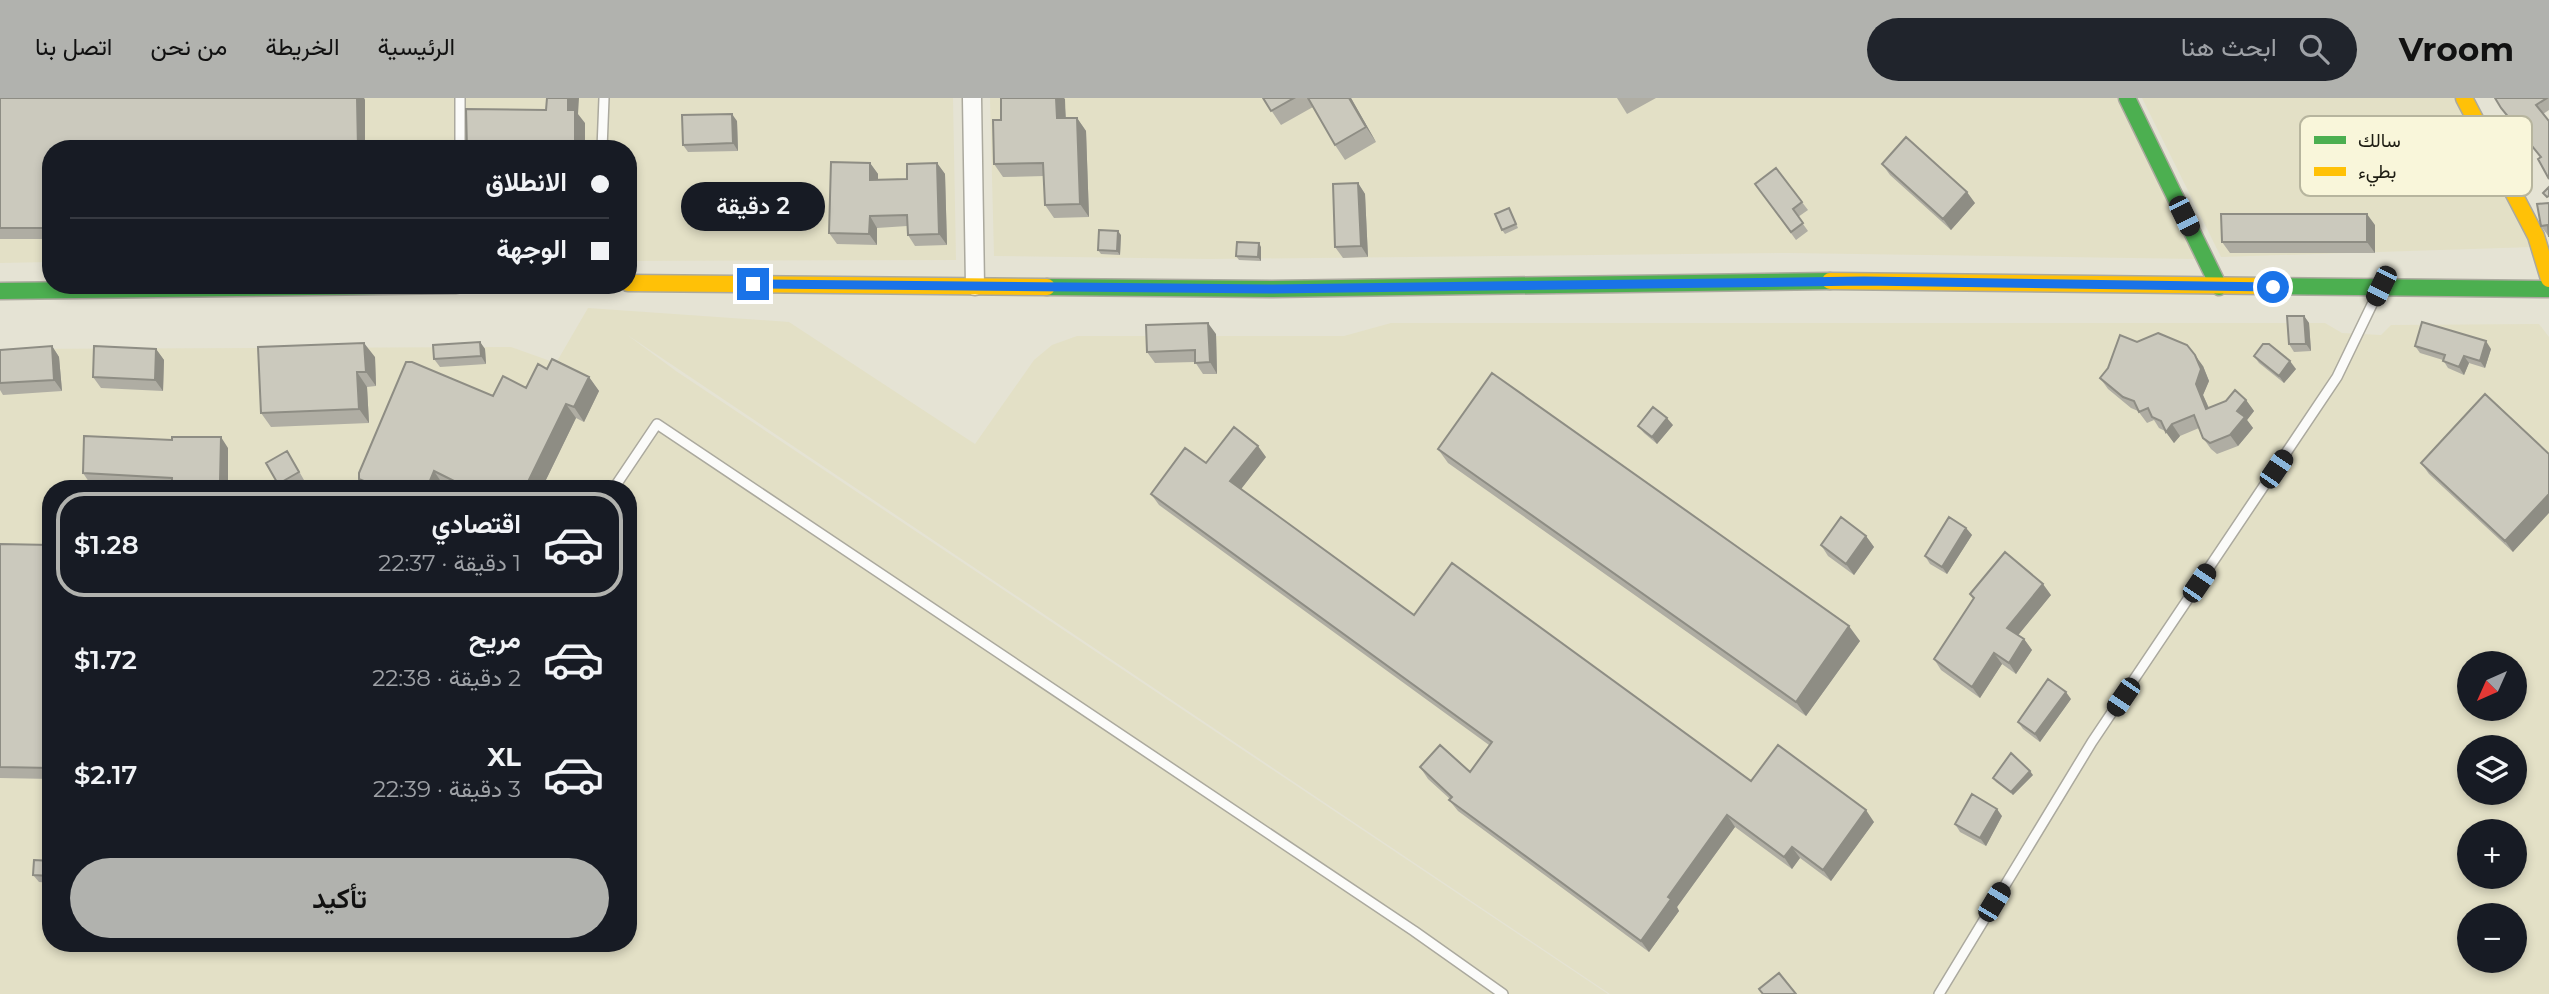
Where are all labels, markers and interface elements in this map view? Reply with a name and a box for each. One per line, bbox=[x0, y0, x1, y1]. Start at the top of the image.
search box bbox=[1867, 18, 2357, 81]
text: Vroom bbox=[2399, 29, 2514, 69]
icon: search bbox=[2295, 30, 2333, 68]
text: ابحث هنا bbox=[2181, 31, 2277, 63]
text: اتصل بنا bbox=[35, 32, 112, 61]
text: من نحن bbox=[150, 32, 227, 61]
text: الخريطة bbox=[265, 32, 340, 61]
text: الرئيسية bbox=[378, 32, 455, 61]
legend bbox=[2300, 116, 2532, 196]
text: سالك bbox=[2358, 129, 2401, 152]
text: بطيء bbox=[2358, 160, 2396, 187]
text: الانطلاق bbox=[485, 166, 567, 198]
callout: 2 دقيقة bbox=[681, 183, 825, 232]
text: 2 دقيقة bbox=[716, 192, 790, 220]
car bbox=[2166, 193, 2203, 239]
text: الوجهة bbox=[496, 233, 567, 265]
car bbox=[2363, 263, 2400, 309]
route end bbox=[737, 268, 769, 300]
route start bbox=[2257, 271, 2289, 303]
car bbox=[2256, 446, 2297, 492]
text: اقتصادي bbox=[432, 508, 521, 540]
icon: car bbox=[542, 513, 605, 576]
text: $1.28 bbox=[74, 529, 139, 561]
text: 1 دقيقة · 22:37 bbox=[378, 549, 521, 577]
car bbox=[2179, 560, 2220, 606]
text: مريح bbox=[469, 623, 521, 655]
icon: car bbox=[542, 628, 605, 691]
text: $1.72 bbox=[74, 644, 137, 676]
north arrow bbox=[2457, 651, 2527, 721]
map controls bbox=[2457, 651, 2527, 973]
text: 2 دقيقة · 22:38 bbox=[372, 664, 521, 692]
car bbox=[2103, 674, 2144, 720]
button: layers bbox=[2457, 735, 2527, 805]
text: XL bbox=[487, 741, 521, 773]
icon: car bbox=[542, 743, 605, 806]
text: $2.17 bbox=[74, 759, 137, 791]
text: 3 دقيقة · 22:39 bbox=[373, 775, 521, 803]
button: + bbox=[2457, 819, 2527, 889]
button: تأكيد bbox=[70, 858, 609, 938]
car bbox=[1975, 879, 2014, 925]
button: − bbox=[2457, 903, 2527, 973]

